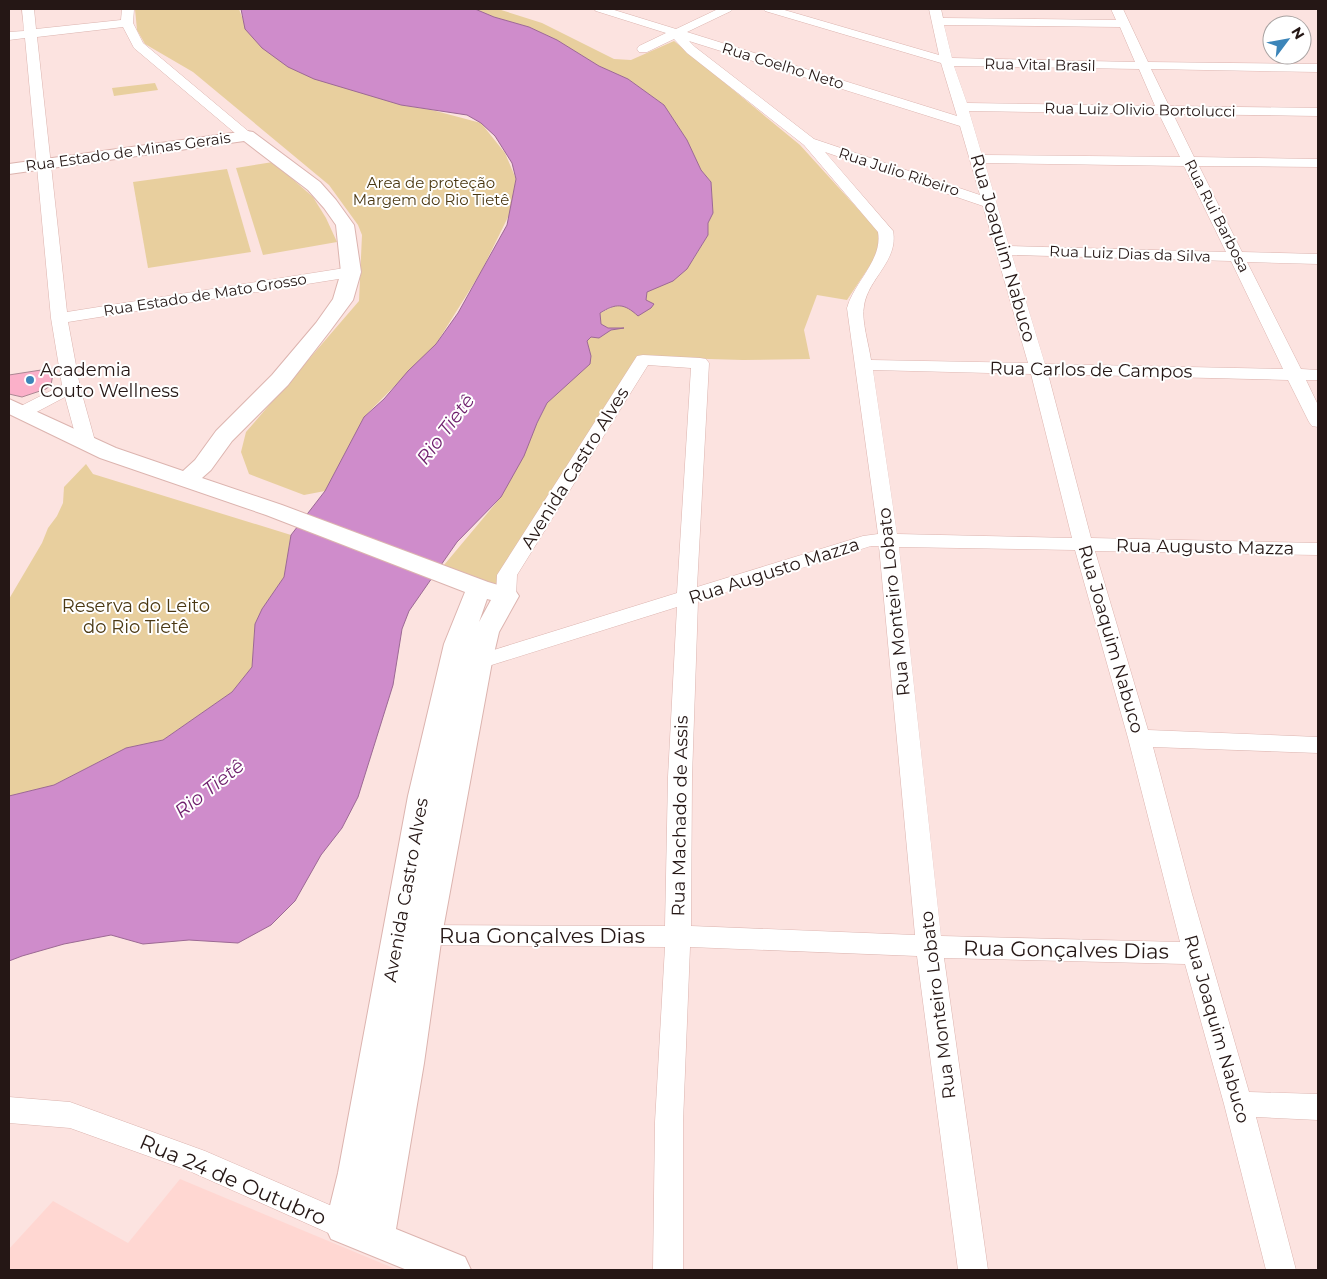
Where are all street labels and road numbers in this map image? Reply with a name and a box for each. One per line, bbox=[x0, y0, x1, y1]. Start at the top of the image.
street label: Rua Coelho Neto bbox=[720, 38, 846, 93]
street label: Rua Vital Brasil bbox=[984, 54, 1096, 75]
street label: Rua Luiz Olivio Bortolucci bbox=[1044, 98, 1236, 121]
street label: Rua Estado de Minas Gerais bbox=[24, 128, 232, 175]
street label: Rua Julio Ribeiro bbox=[836, 143, 962, 200]
street label: Rua Joaquim Nabuco bbox=[966, 151, 1040, 345]
street label: Rua Rui Barbosa bbox=[1181, 156, 1254, 276]
street label: Rua Luiz Dias da Silva bbox=[1049, 241, 1211, 266]
street label: Rua Estado de Mato Grosso bbox=[102, 269, 308, 320]
street label: Rua Carlos de Campos bbox=[989, 357, 1193, 383]
street label: Avenida Castro Alves bbox=[516, 383, 634, 553]
street label: Rua Monteiro Lobato bbox=[873, 507, 915, 697]
street label: Rua Augusto Mazza bbox=[686, 533, 862, 609]
street label: Rua Augusto Mazza bbox=[1116, 534, 1294, 560]
street label: Rua Joaquim Nabuco bbox=[1074, 542, 1148, 736]
street label: Rua Machado de Assis bbox=[667, 715, 693, 917]
street label: Avenida Castro Alves bbox=[379, 796, 433, 984]
street label: Rua Monteiro Lobato bbox=[916, 910, 960, 1100]
street label: Rua Gonçalves Dias bbox=[439, 923, 645, 948]
street label: Rua Joaquim Nabuco bbox=[1180, 932, 1254, 1126]
street label: Rua Gonçalves Dias bbox=[963, 935, 1169, 964]
street label: Rua 24 de Outubro bbox=[136, 1129, 330, 1230]

